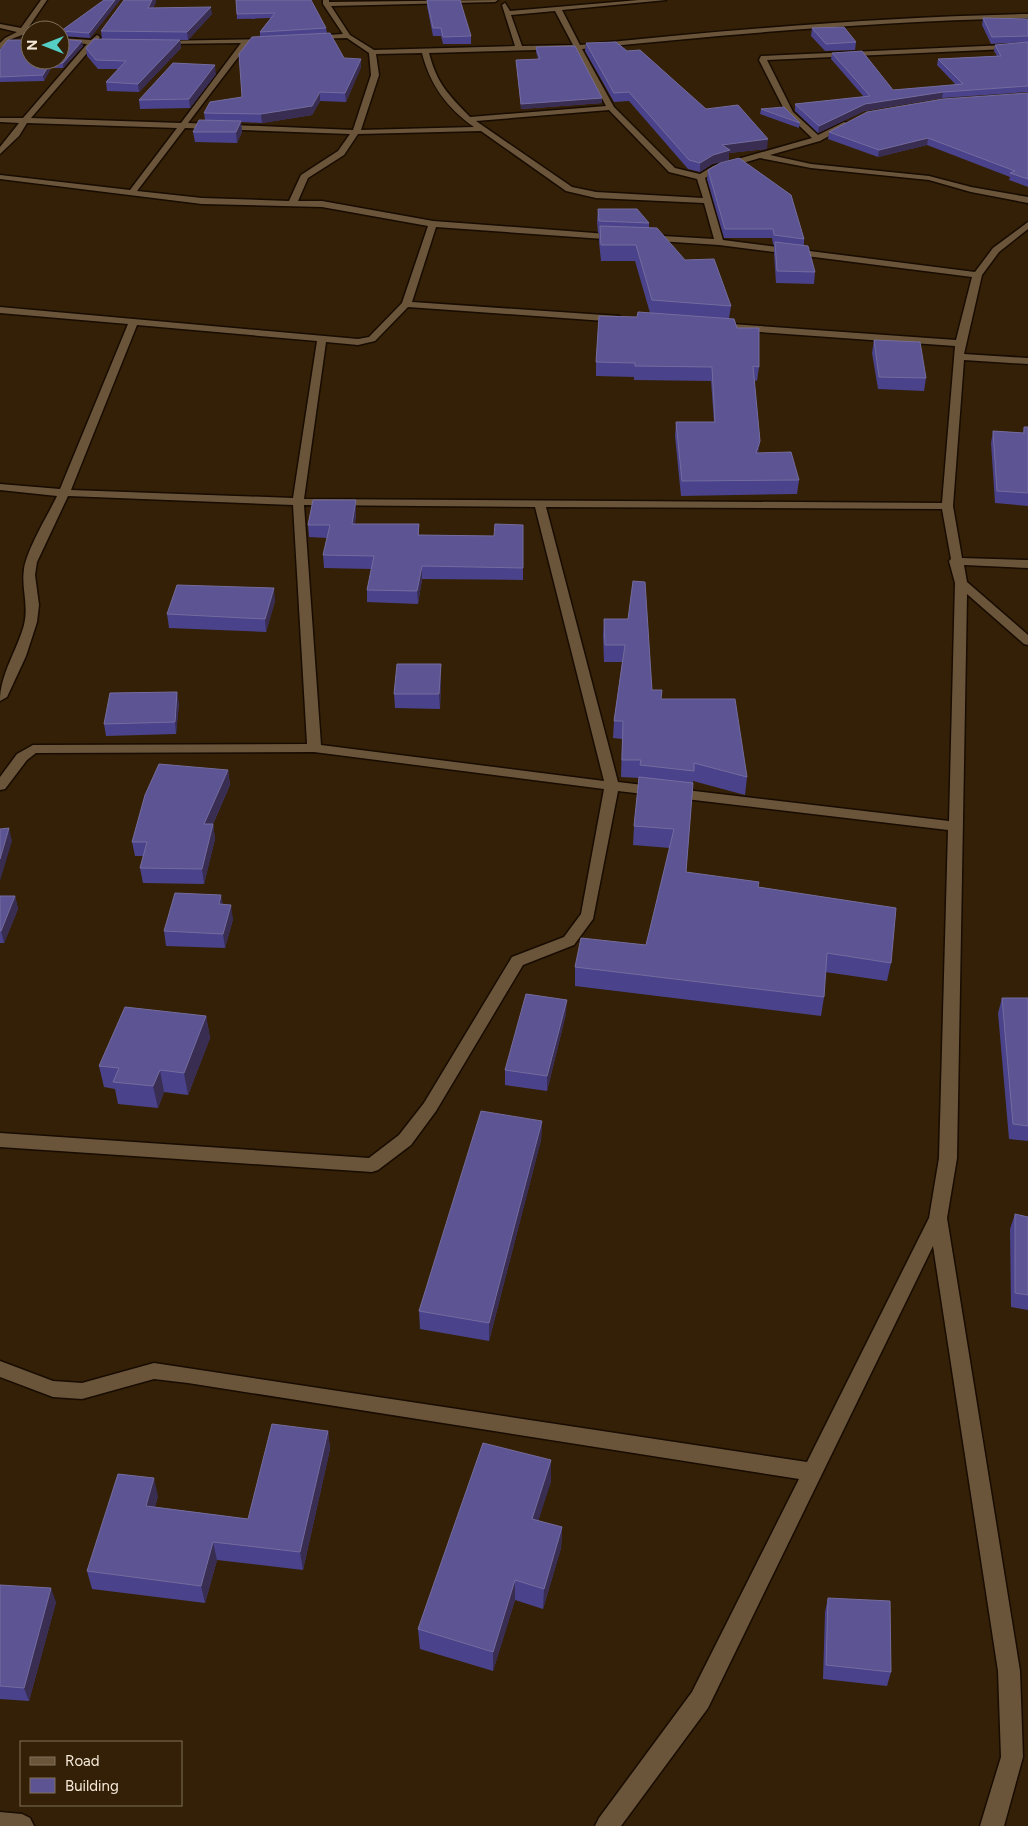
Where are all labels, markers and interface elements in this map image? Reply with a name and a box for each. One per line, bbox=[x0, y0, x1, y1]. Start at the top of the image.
north arrow bbox=[20, 20, 70, 70]
text: N bbox=[24, 40, 41, 50]
legend bbox=[20, 1741, 182, 1806]
text: Road bbox=[65, 1752, 100, 1770]
text: Building bbox=[65, 1777, 119, 1795]

